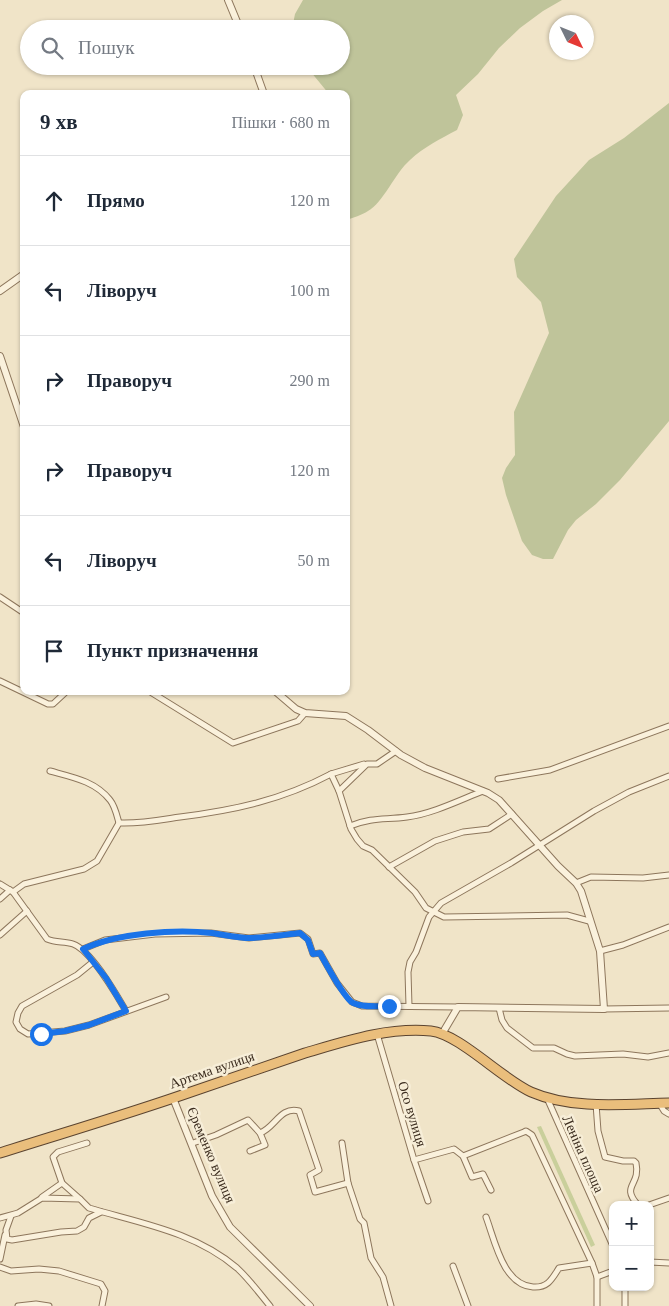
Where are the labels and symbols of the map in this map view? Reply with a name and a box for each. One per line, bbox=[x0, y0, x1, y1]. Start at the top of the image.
north arrow bbox=[549, 15, 594, 60]
route end bbox=[378, 995, 401, 1018]
route start bbox=[30, 1023, 53, 1046]
street label: Артема вулиця bbox=[168, 1048, 257, 1092]
street label: Осо вулиця bbox=[395, 1079, 429, 1149]
street label: Єременко вулиця bbox=[184, 1105, 238, 1206]
street label: Леніна площа bbox=[559, 1113, 607, 1196]

